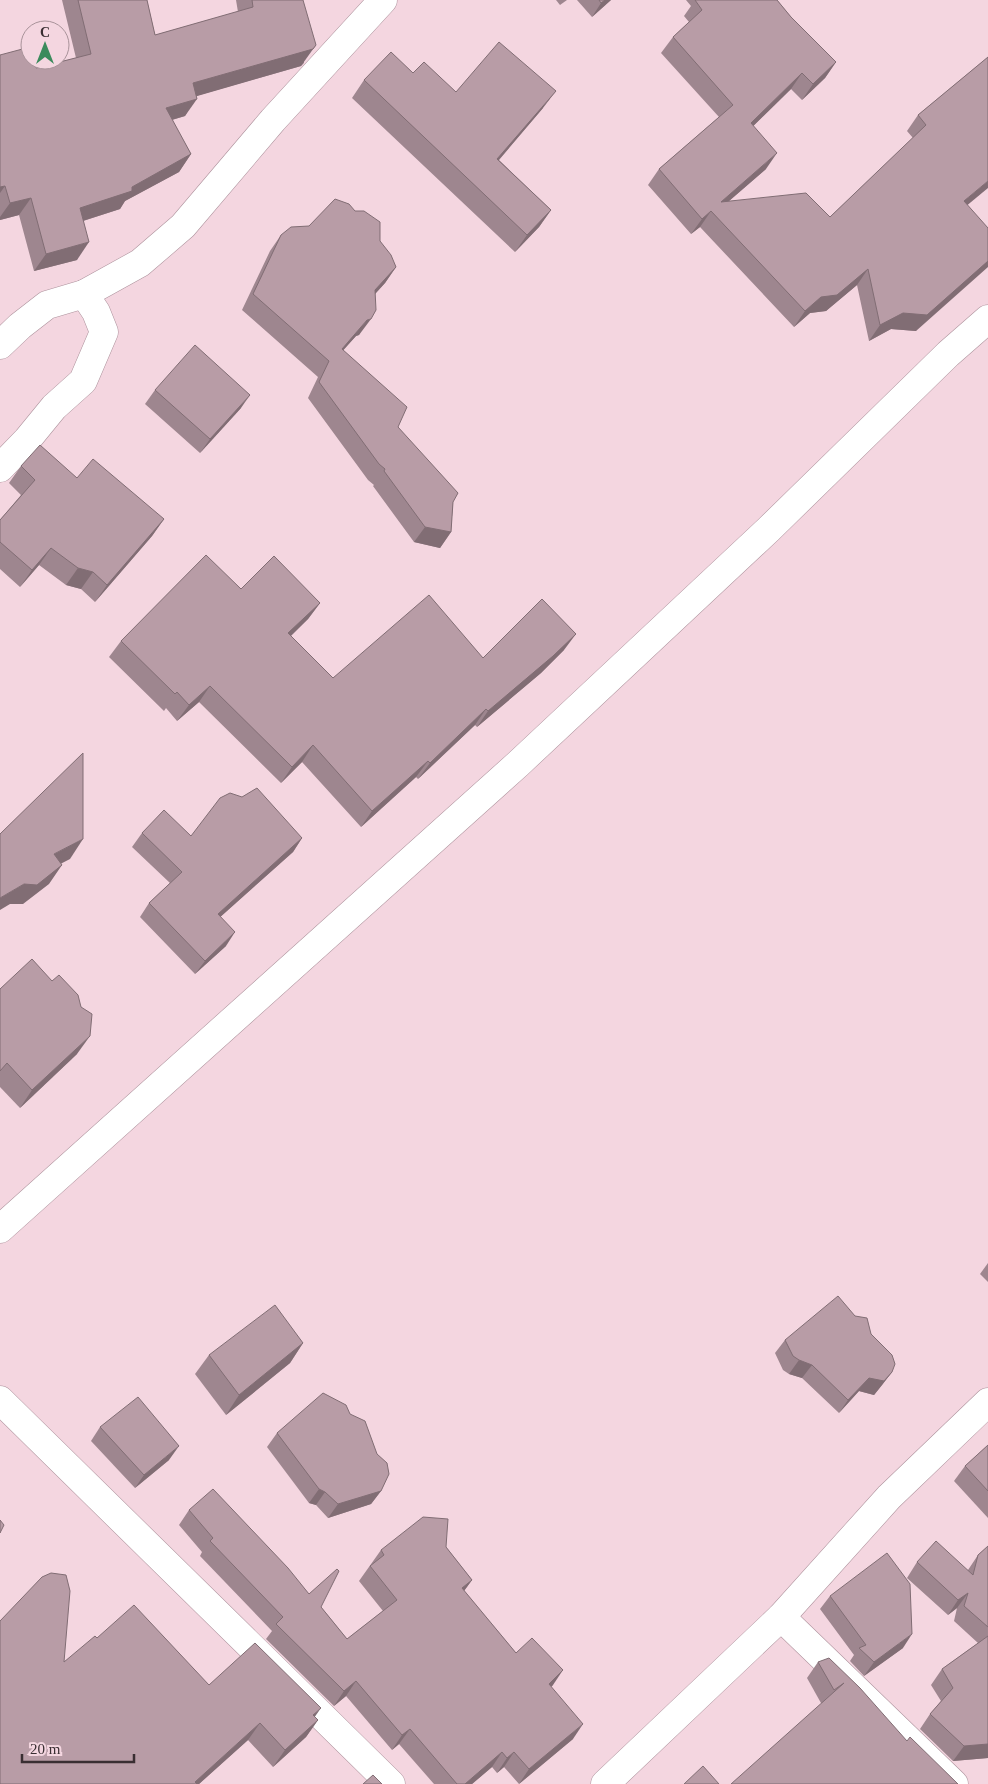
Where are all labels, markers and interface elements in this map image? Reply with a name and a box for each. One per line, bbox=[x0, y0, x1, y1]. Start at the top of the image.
north arrow bbox=[20, 20, 70, 70]
text: С bbox=[40, 25, 50, 40]
scale bar bbox=[22, 1732, 135, 1764]
text: 20 m bbox=[30, 1741, 61, 1757]

